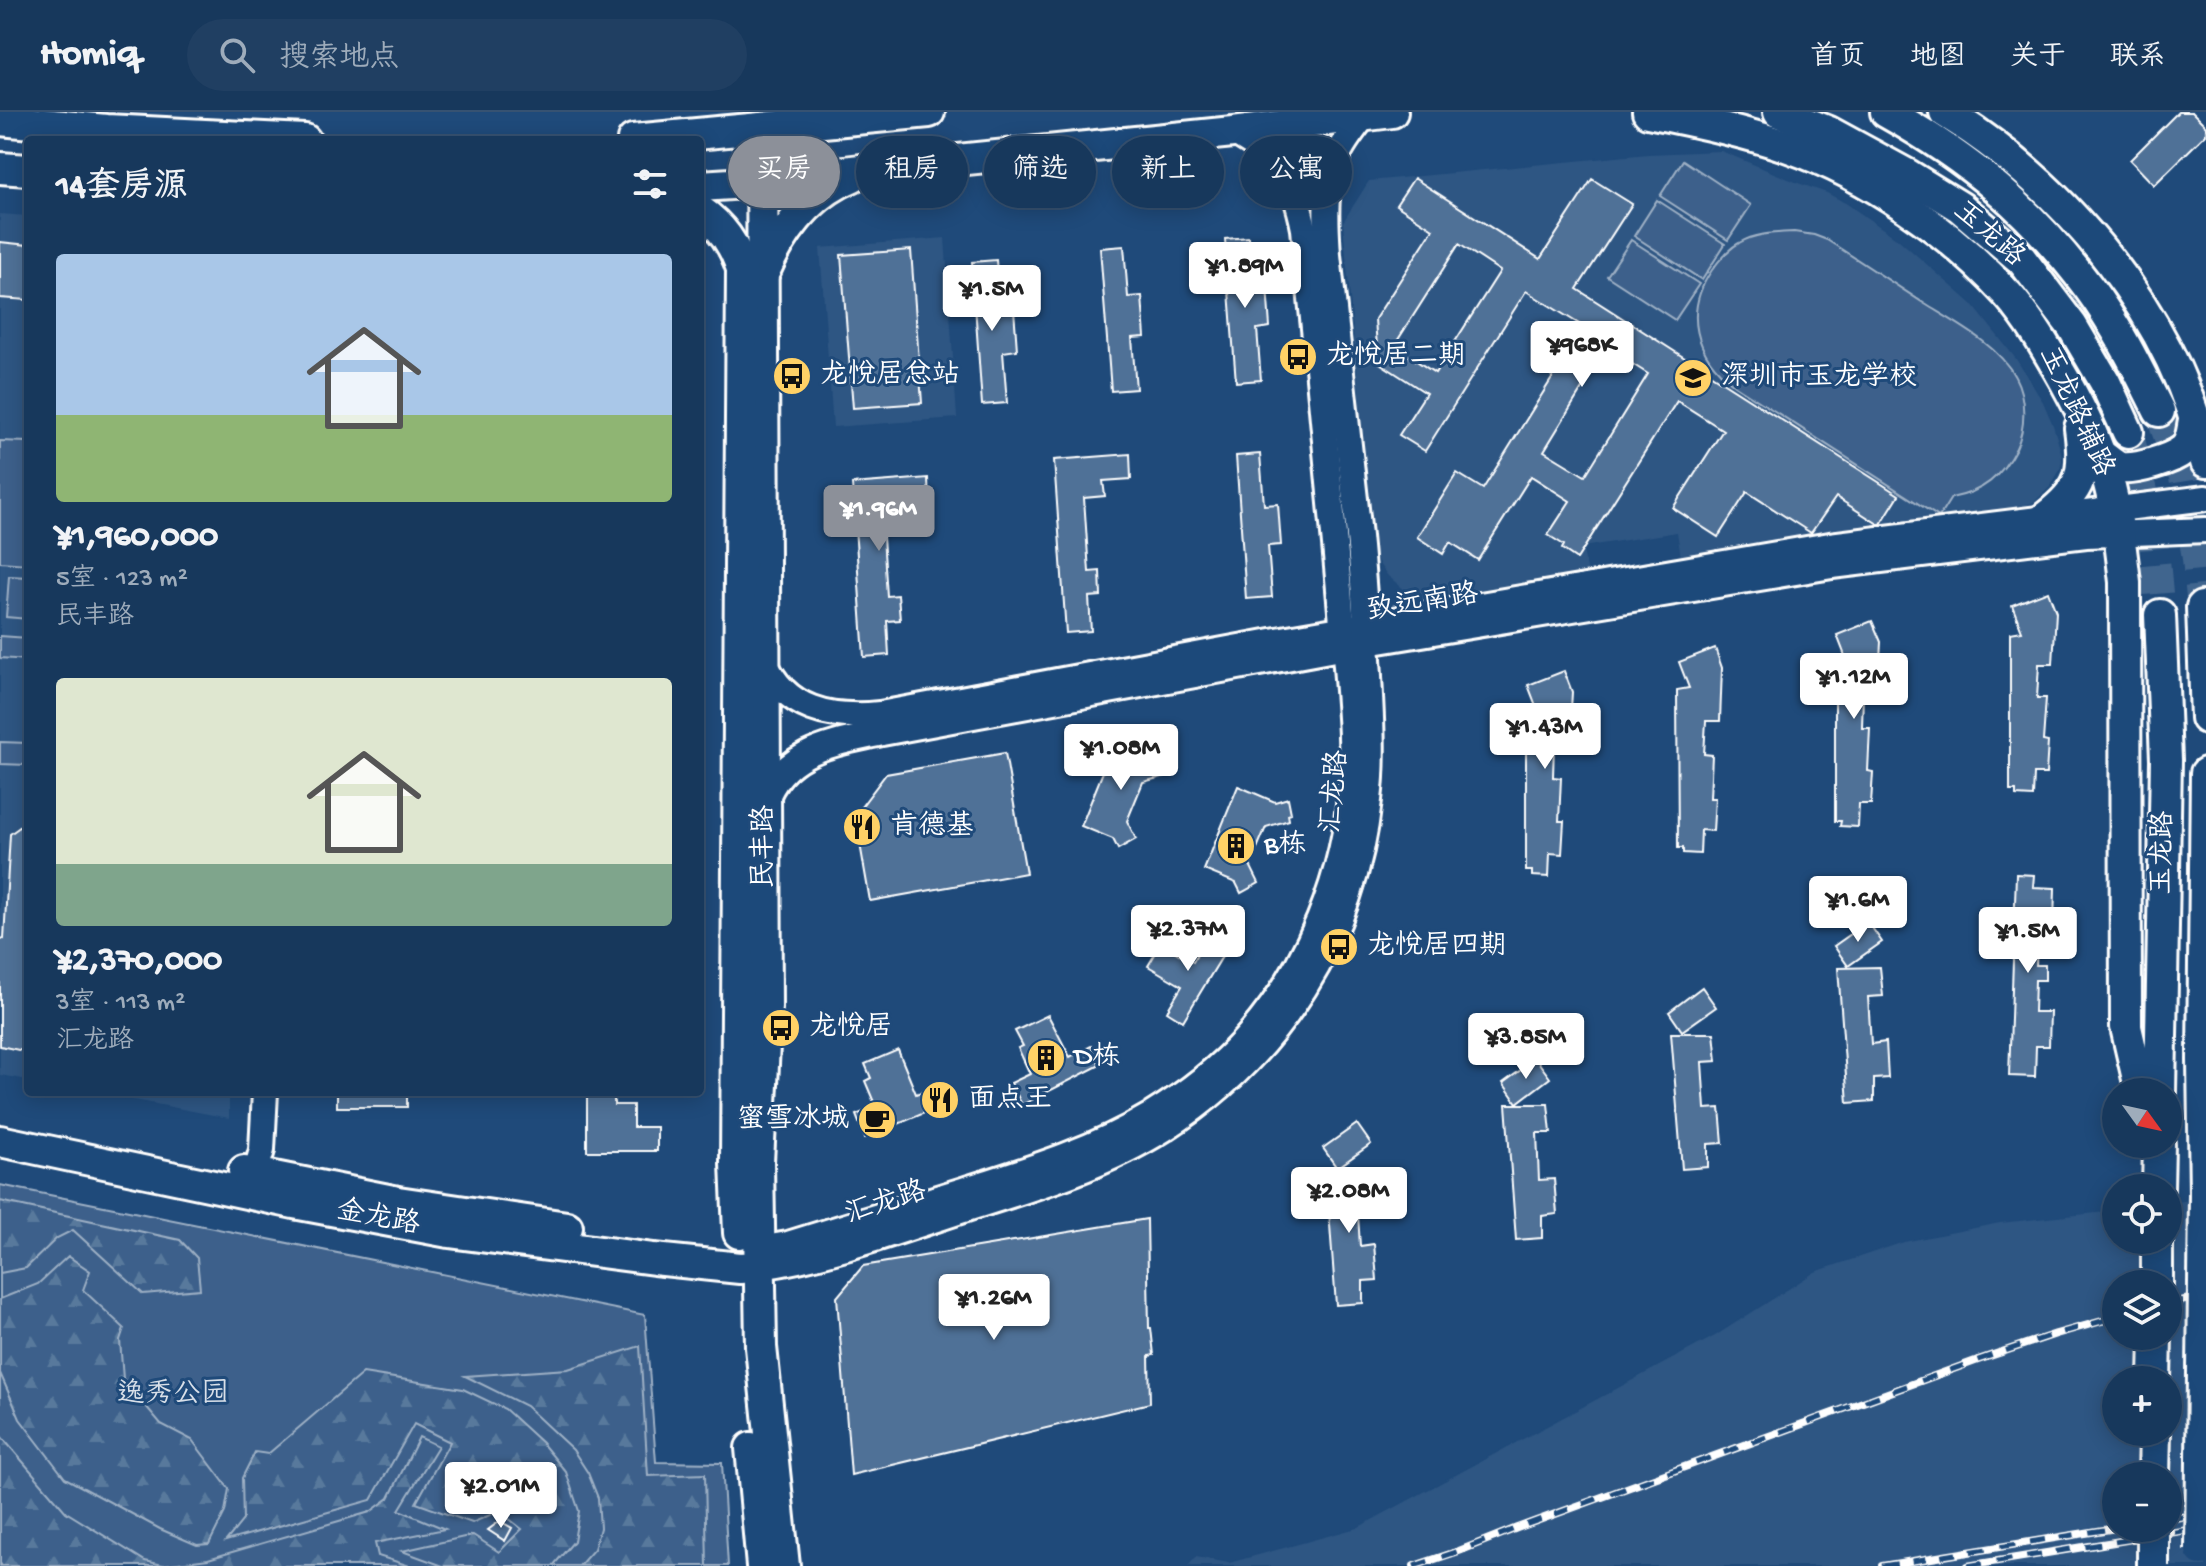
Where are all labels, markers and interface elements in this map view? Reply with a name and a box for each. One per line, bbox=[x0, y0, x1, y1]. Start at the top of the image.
search box bbox=[187, 19, 747, 91]
text: Homiq bbox=[40, 33, 139, 77]
icon: search bbox=[215, 33, 259, 77]
text: 搜索地点 bbox=[279, 42, 399, 77]
text: 首页 bbox=[1810, 42, 1866, 75]
text: 地图 bbox=[1910, 42, 1966, 75]
text: 关于 bbox=[2010, 42, 2066, 75]
text: 联系 bbox=[2110, 42, 2166, 75]
chip: 买房 bbox=[728, 136, 840, 208]
chip: 租房 bbox=[856, 136, 968, 208]
chip: 筛选 bbox=[984, 136, 1096, 208]
chip: 新上 bbox=[1112, 136, 1224, 208]
chip: 公寓 bbox=[1240, 136, 1352, 208]
icon: filters bbox=[628, 162, 672, 206]
text: 14套房源 bbox=[56, 169, 188, 209]
street label: 玉龙路 bbox=[1945, 193, 2032, 275]
pin: ¥1.89M bbox=[1180, 242, 1310, 310]
text: ¥1.89M bbox=[1207, 252, 1283, 283]
pin: ¥1.5M bbox=[936, 265, 1048, 333]
text: ¥1.5M bbox=[961, 275, 1023, 306]
icon: home bbox=[292, 306, 436, 450]
pin: ¥968K bbox=[1526, 321, 1638, 389]
text: ¥968K bbox=[1549, 331, 1615, 362]
bus stop icon: 龙悦居二期 bbox=[1277, 336, 1319, 378]
place label: 龙悦居二期 bbox=[1326, 340, 1466, 374]
street label: 玉龙路辅路 bbox=[2030, 341, 2121, 482]
bus stop icon: 龙悦居总站 bbox=[771, 355, 813, 397]
school or university icon: 深圳市玉龙学校 bbox=[1672, 357, 1714, 399]
place label: 龙悦居总站 bbox=[820, 359, 960, 393]
place label: 深圳市玉龙学校 bbox=[1721, 361, 1917, 395]
pin: ¥1.96M bbox=[814, 485, 944, 553]
text: ¥1.96M bbox=[842, 495, 916, 526]
text: ¥1,960,000 bbox=[56, 518, 218, 558]
text: 5室 · 123 m² bbox=[56, 565, 188, 596]
street label: 致远南路 bbox=[1365, 577, 1481, 629]
text: 民丰路 bbox=[56, 603, 134, 634]
pin: ¥1.12M bbox=[1789, 653, 1919, 721]
text: ¥1.12M bbox=[1818, 663, 1890, 694]
pin: ¥1.43M bbox=[1480, 703, 1610, 771]
text: ¥1.43M bbox=[1508, 713, 1582, 744]
pin: ¥1.08M bbox=[1056, 724, 1186, 792]
icon: home bbox=[292, 730, 436, 874]
text: ¥1.08M bbox=[1082, 734, 1160, 765]
street label: 汇龙路 bbox=[1314, 749, 1356, 835]
street label: 民丰路 bbox=[747, 805, 782, 889]
restaurant icon: 肯德基 bbox=[841, 806, 883, 848]
place label: 肯德基 bbox=[890, 809, 974, 844]
street label: 玉龙路 bbox=[2145, 811, 2181, 895]
building icon: B栋 bbox=[1215, 825, 1257, 867]
place label: B栋 bbox=[1263, 829, 1306, 863]
pin: ¥1.6M bbox=[1802, 876, 1914, 944]
text: ¥1.6M bbox=[1827, 886, 1889, 917]
pin: ¥2.37M bbox=[1123, 905, 1253, 973]
pin: ¥1.5M bbox=[1972, 907, 2084, 975]
text: ¥2.37M bbox=[1149, 915, 1227, 946]
text: ¥1.5M bbox=[1997, 917, 2059, 948]
bus stop icon: 龙悦居四期 bbox=[1318, 926, 1360, 968]
place label: 龙悦居四期 bbox=[1367, 930, 1507, 964]
text: ¥2,370,000 bbox=[56, 942, 222, 982]
text: 3室 · 113 m² bbox=[56, 989, 185, 1020]
bus stop icon: 龙悦居 bbox=[760, 1007, 802, 1049]
place label: 龙悦居 bbox=[809, 1011, 893, 1045]
pin: ¥3.85M bbox=[1461, 1013, 1591, 1081]
text: ¥3.85M bbox=[1486, 1023, 1566, 1054]
text: 汇龙路 bbox=[56, 1027, 134, 1058]
building icon: D栋 bbox=[1025, 1037, 1067, 1079]
place label: D栋 bbox=[1072, 1041, 1120, 1075]
north arrow bbox=[2102, 1078, 2182, 1158]
map controls bbox=[2102, 1078, 2182, 1542]
restaurant icon: 面点王 bbox=[919, 1079, 961, 1121]
place label: 面点王 bbox=[968, 1083, 1052, 1117]
cafe icon: 蜜雪冰城 bbox=[856, 1099, 898, 1141]
place label: 蜜雪冰城 bbox=[737, 1103, 849, 1137]
pin: ¥2.08M bbox=[1284, 1167, 1414, 1235]
street label: 汇龙路 bbox=[840, 1173, 931, 1233]
button: locate bbox=[2102, 1174, 2182, 1254]
text: ¥2.08M bbox=[1309, 1177, 1389, 1208]
street label: 金龙路 bbox=[334, 1193, 423, 1243]
button: layers bbox=[2102, 1270, 2182, 1350]
pin: ¥1.26M bbox=[929, 1274, 1059, 1342]
text: ¥1.26M bbox=[957, 1284, 1031, 1315]
button: + bbox=[2102, 1366, 2182, 1446]
park label: 逸秀公园 bbox=[117, 1378, 229, 1412]
pin: ¥2.01M bbox=[436, 1462, 566, 1530]
button: − bbox=[2102, 1462, 2182, 1542]
text: ¥2.01M bbox=[463, 1472, 539, 1503]

